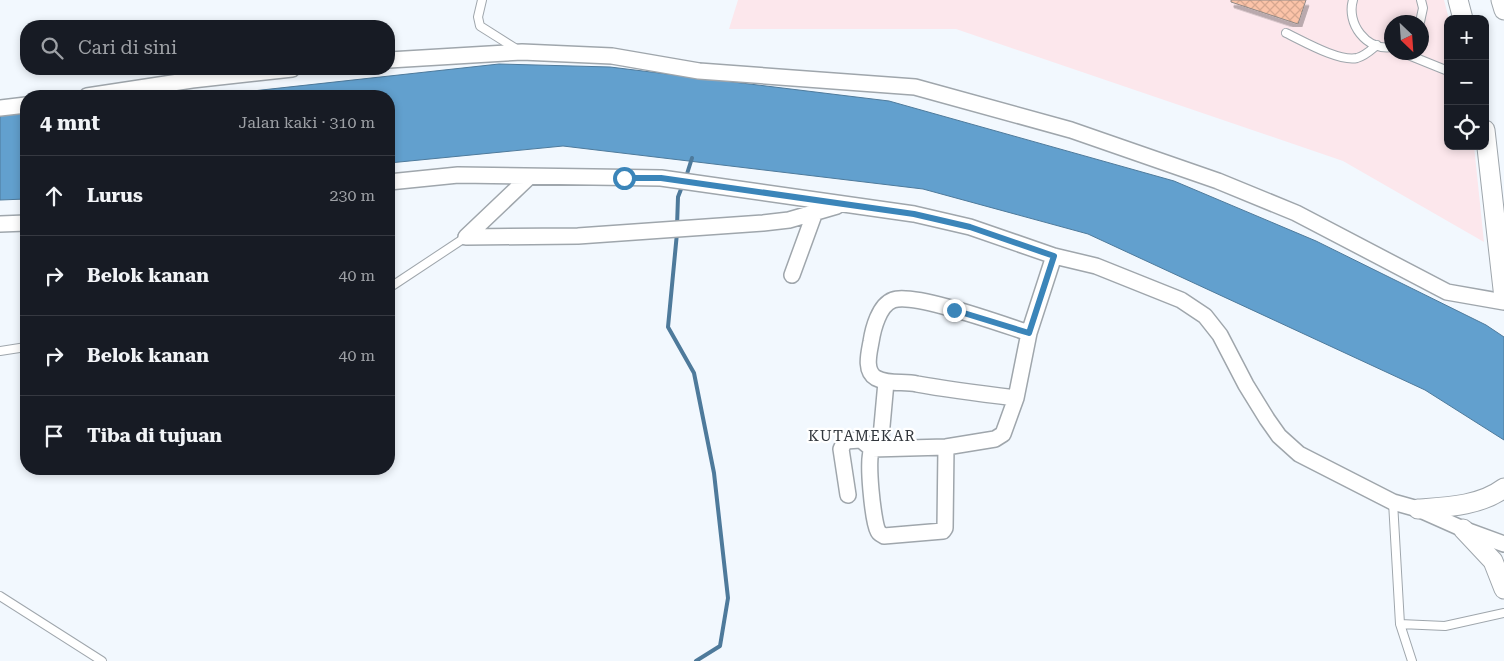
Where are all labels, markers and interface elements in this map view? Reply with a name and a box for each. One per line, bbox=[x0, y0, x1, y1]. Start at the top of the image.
north arrow bbox=[1384, 15, 1429, 60]
map controls bbox=[1444, 15, 1489, 150]
button: + bbox=[1444, 15, 1489, 60]
search box bbox=[20, 20, 395, 75]
icon: search bbox=[38, 34, 66, 62]
text: Cari di sini bbox=[78, 36, 177, 59]
button: − bbox=[1444, 60, 1489, 105]
button: locate bbox=[1444, 105, 1489, 150]
text: 4 mnt bbox=[40, 111, 100, 135]
text: Jalan kaki · 310 m bbox=[239, 113, 375, 132]
route start bbox=[613, 167, 636, 190]
icon: ahead bbox=[40, 182, 68, 210]
text: Lurus bbox=[87, 184, 143, 207]
text: 230 m bbox=[329, 186, 375, 205]
icon: right bbox=[40, 262, 68, 290]
text: Belok kanan bbox=[87, 264, 209, 287]
text: 40 m bbox=[338, 266, 375, 285]
route end bbox=[943, 299, 966, 322]
icon: right bbox=[40, 342, 68, 370]
text: Belok kanan bbox=[87, 344, 209, 367]
text: 40 m bbox=[338, 346, 375, 365]
icon: arrive bbox=[40, 422, 68, 450]
text: Tiba di tujuan bbox=[87, 424, 222, 447]
district label: KUTAMEKAR bbox=[808, 427, 916, 445]

